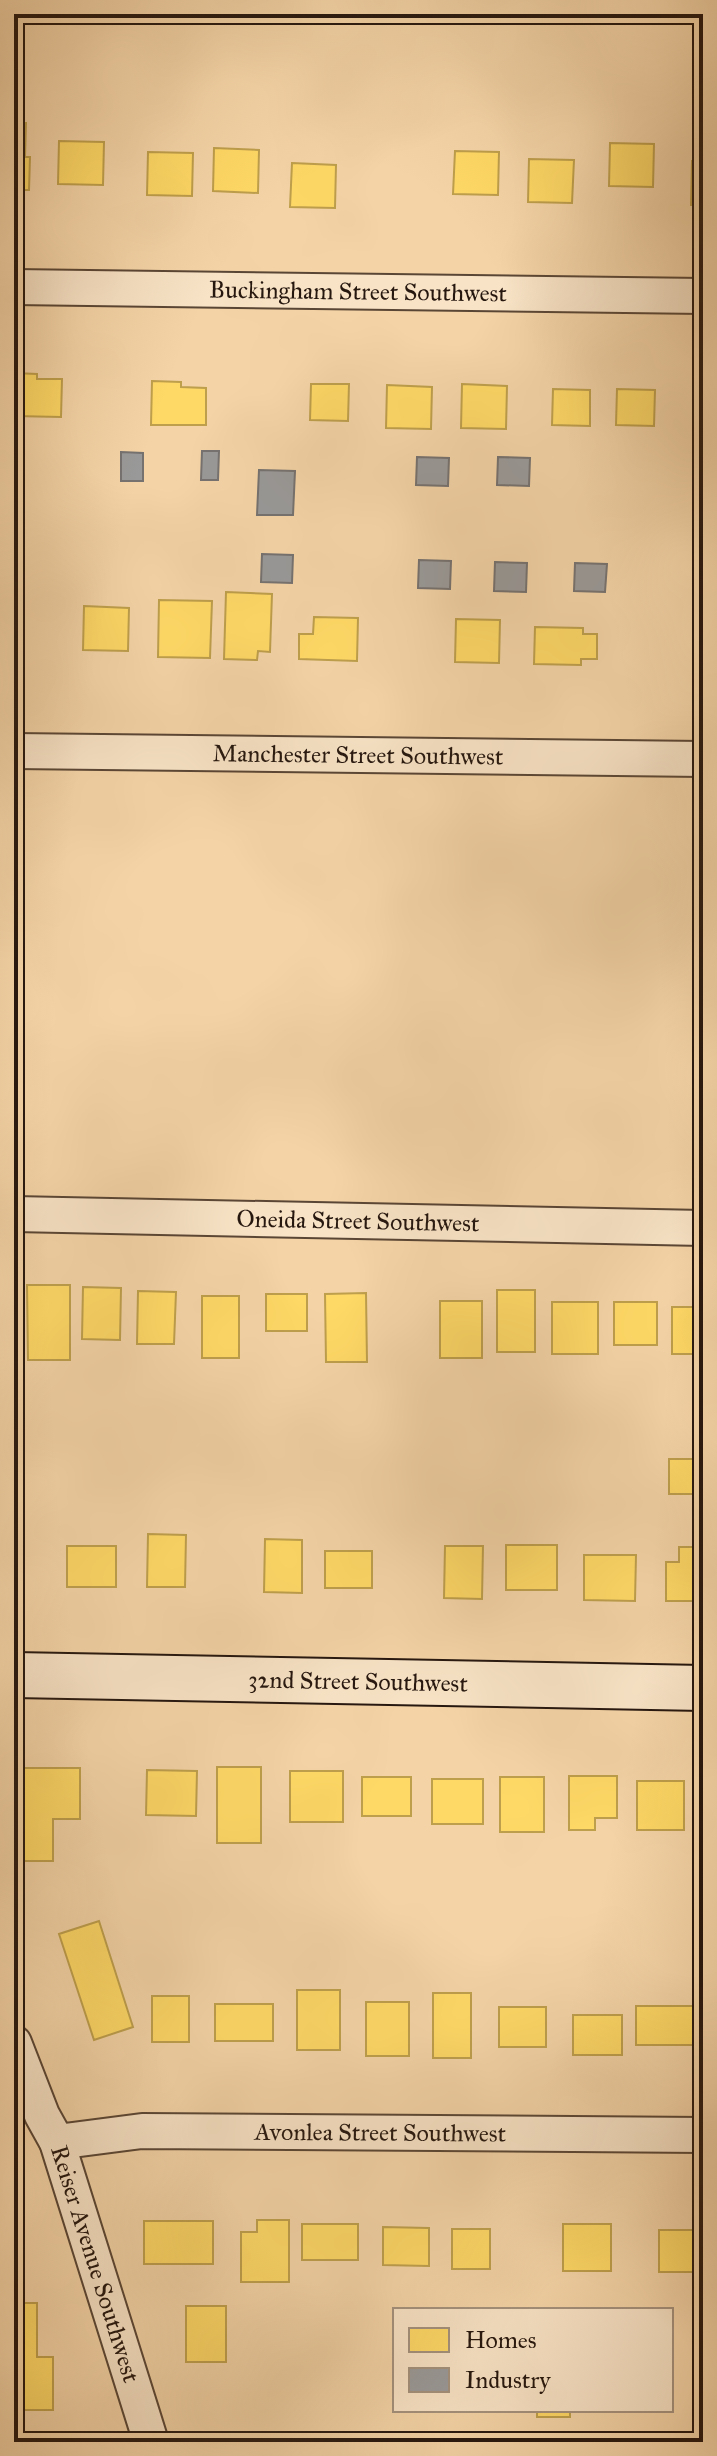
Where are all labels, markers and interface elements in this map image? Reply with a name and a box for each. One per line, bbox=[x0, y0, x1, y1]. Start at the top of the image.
street label: Buckingham Street Southwest bbox=[209, 275, 507, 308]
street label: Manchester Street Southwest bbox=[212, 738, 504, 772]
street label: Oneida Street Southwest bbox=[236, 1204, 480, 1238]
street label: 32nd Street Southwest bbox=[248, 1664, 469, 1699]
street label: Avonlea Street Southwest bbox=[253, 2117, 507, 2149]
street label: Reiser Avenue Southwest bbox=[44, 2142, 147, 2387]
legend bbox=[393, 2308, 673, 2412]
text: Homes bbox=[465, 2325, 537, 2355]
text: Industry bbox=[465, 2365, 551, 2395]

